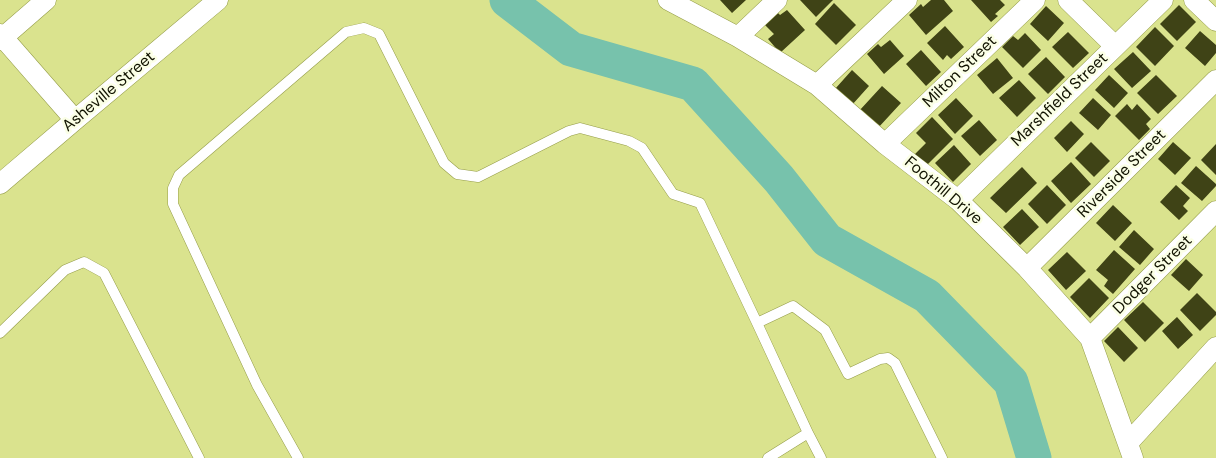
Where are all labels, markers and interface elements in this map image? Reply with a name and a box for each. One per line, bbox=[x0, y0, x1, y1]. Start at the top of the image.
street label: Milton Street bbox=[919, 32, 1001, 112]
street label: Asheville Street bbox=[59, 48, 159, 136]
street label: Marshfield Street bbox=[1008, 49, 1112, 151]
street label: Riverside Street bbox=[1074, 126, 1170, 222]
street label: Foothill Drive bbox=[900, 153, 986, 229]
street label: Dodger Street bbox=[1110, 232, 1196, 318]

